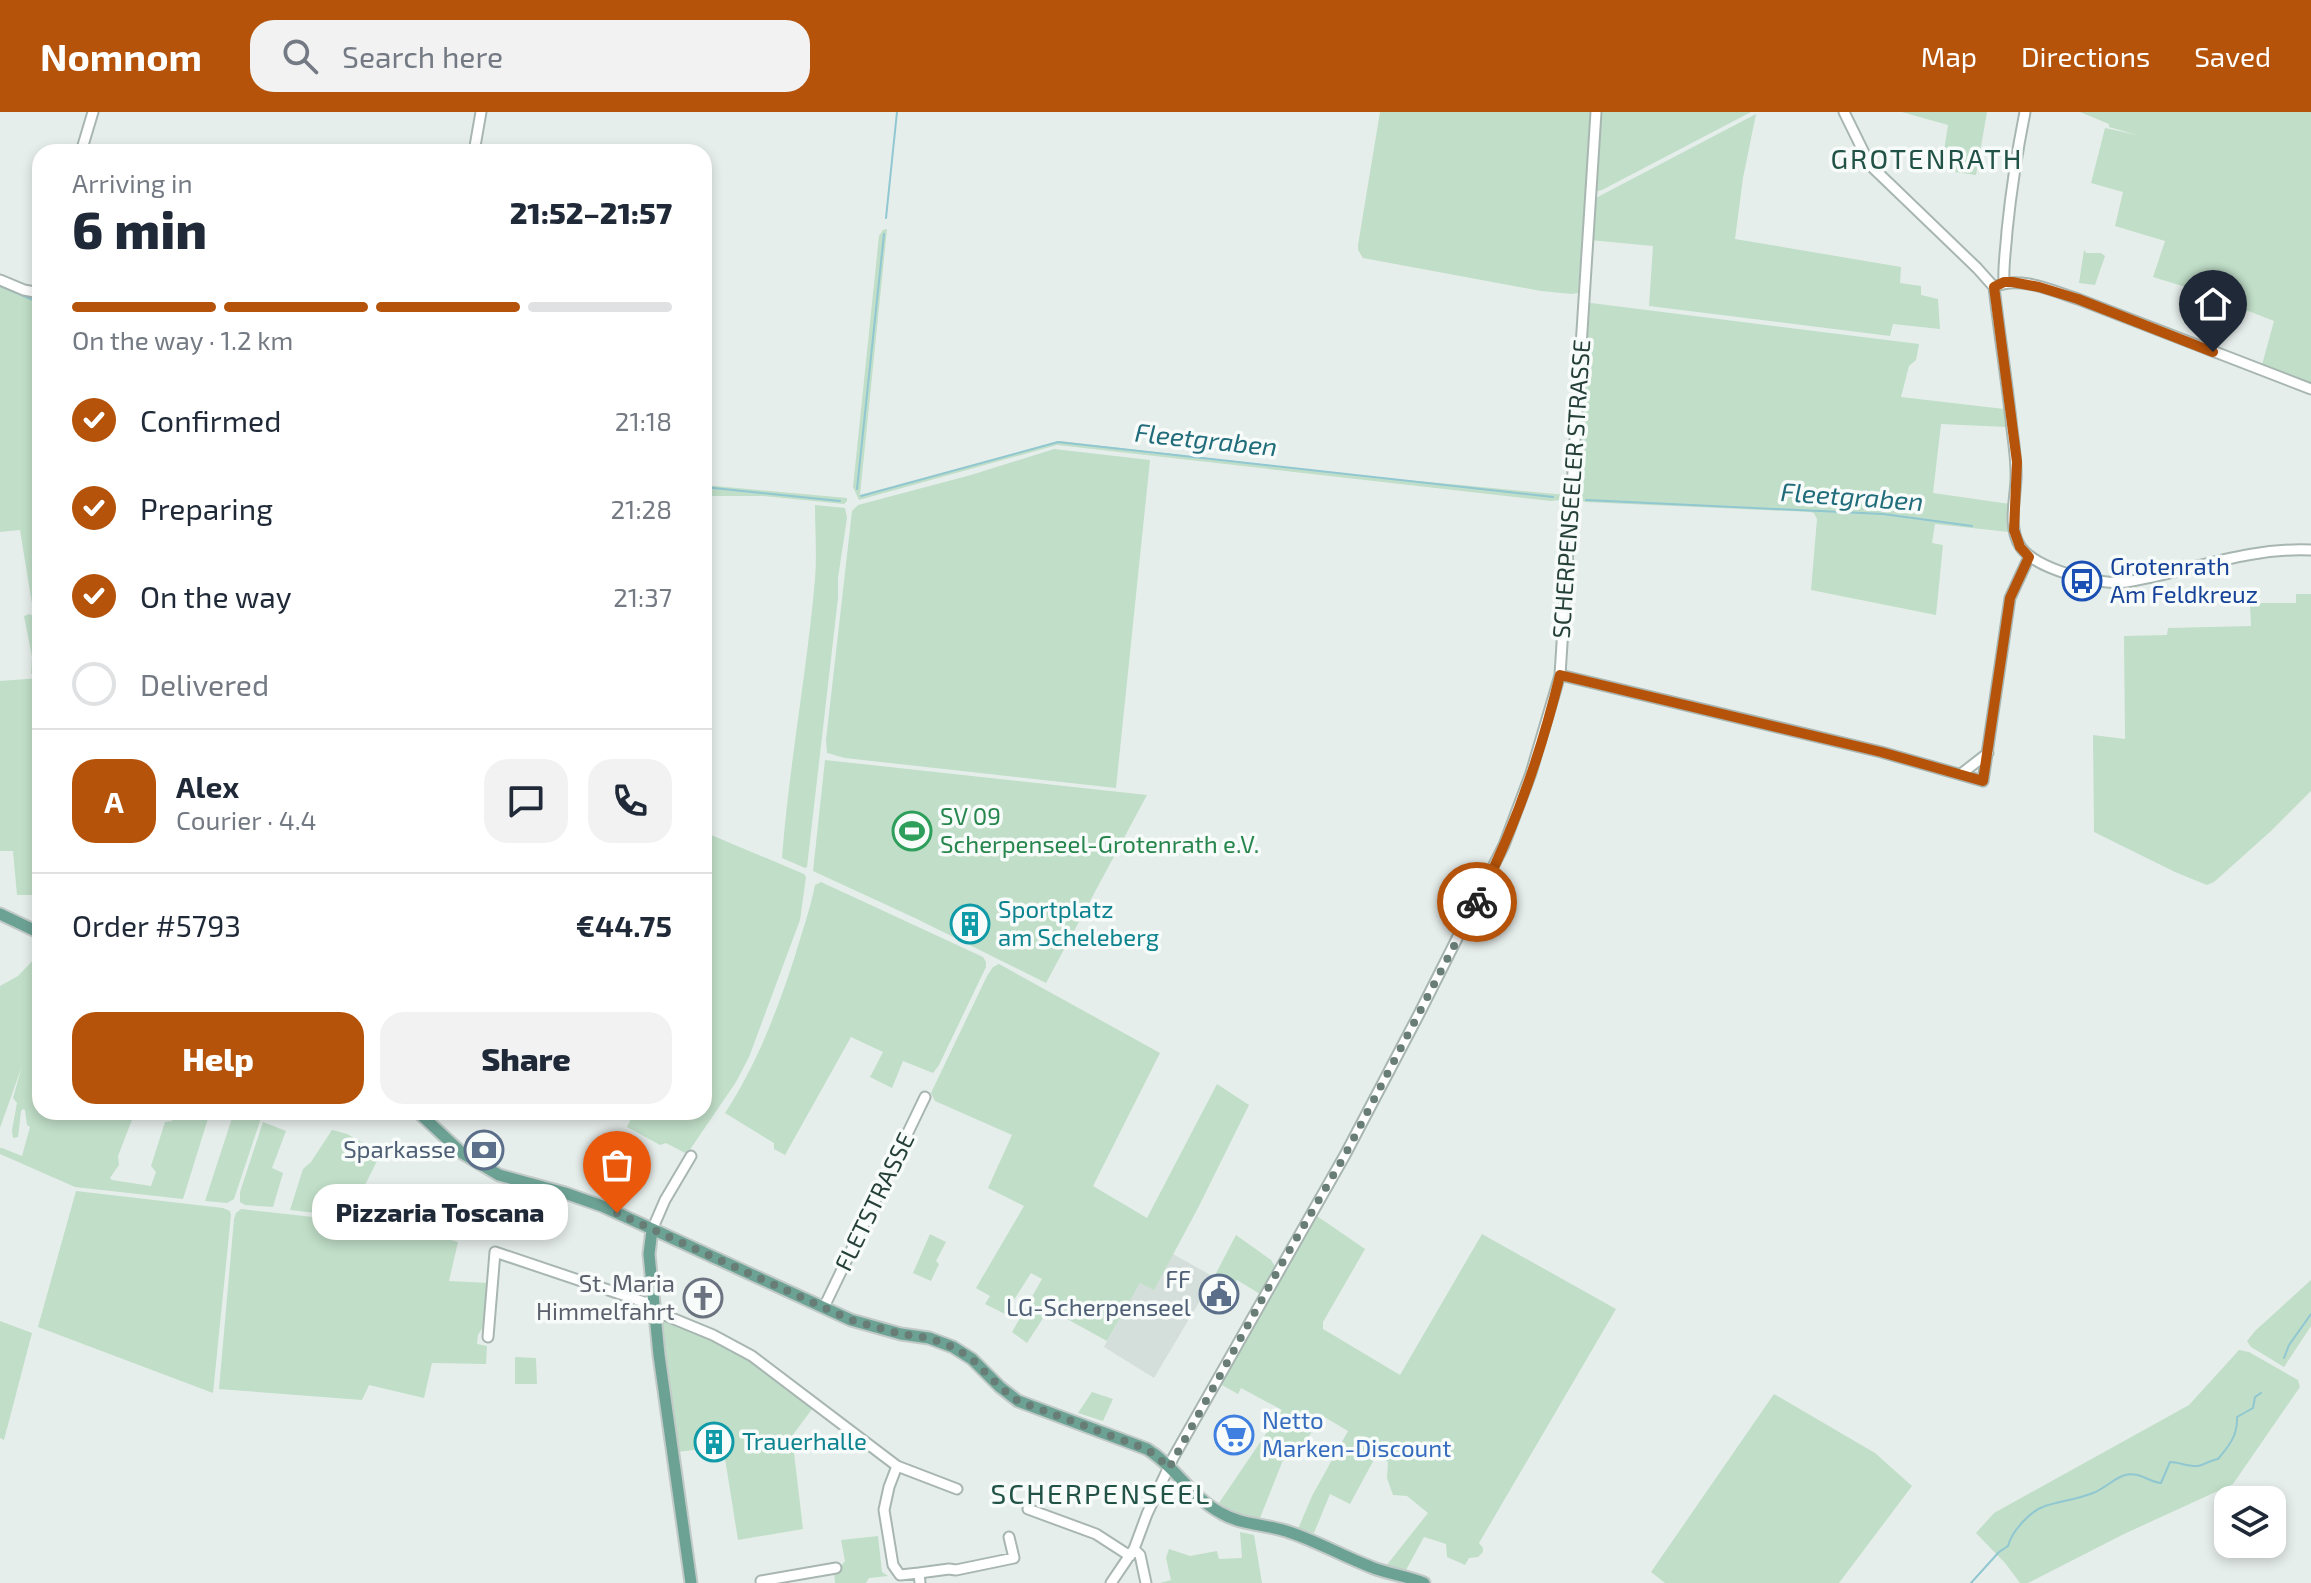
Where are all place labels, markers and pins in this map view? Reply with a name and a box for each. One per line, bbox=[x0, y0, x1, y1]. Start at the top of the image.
pin bbox=[2179, 270, 2247, 352]
place label: Grotenrath Am Feldkreuz bbox=[2110, 551, 2258, 608]
bus stop icon: Grotenrath Am Feldkreuz bbox=[2061, 560, 2103, 602]
place label: SV 09 Scherpenseel-Grotenrath e.V. bbox=[940, 801, 1259, 858]
sports icon: SV 09 Scherpenseel-Grotenrath e.V. bbox=[891, 810, 933, 852]
place label: Sportplatz am Scheleberg bbox=[998, 894, 1159, 951]
building icon: Sportplatz am Scheleberg bbox=[949, 903, 991, 945]
bank icon: Sparkasse bbox=[463, 1129, 505, 1171]
pin bbox=[583, 1131, 651, 1213]
place label: Sparkasse bbox=[343, 1134, 456, 1163]
callout: Pizzaria Toscana bbox=[313, 1185, 569, 1241]
place label: FF LG-Scherpenseel bbox=[1006, 1264, 1191, 1321]
place label: St. Maria Himmelfahrt bbox=[536, 1268, 675, 1325]
public building icon: FF LG-Scherpenseel bbox=[1198, 1273, 1240, 1315]
church icon: St. Maria Himmelfahrt bbox=[682, 1277, 724, 1319]
place label: Netto Marken-Discount bbox=[1262, 1405, 1451, 1462]
supermarket icon: Netto Marken-Discount bbox=[1213, 1414, 1255, 1456]
building icon: Trauerhalle bbox=[693, 1421, 735, 1463]
place label: Trauerhalle bbox=[742, 1426, 867, 1455]

